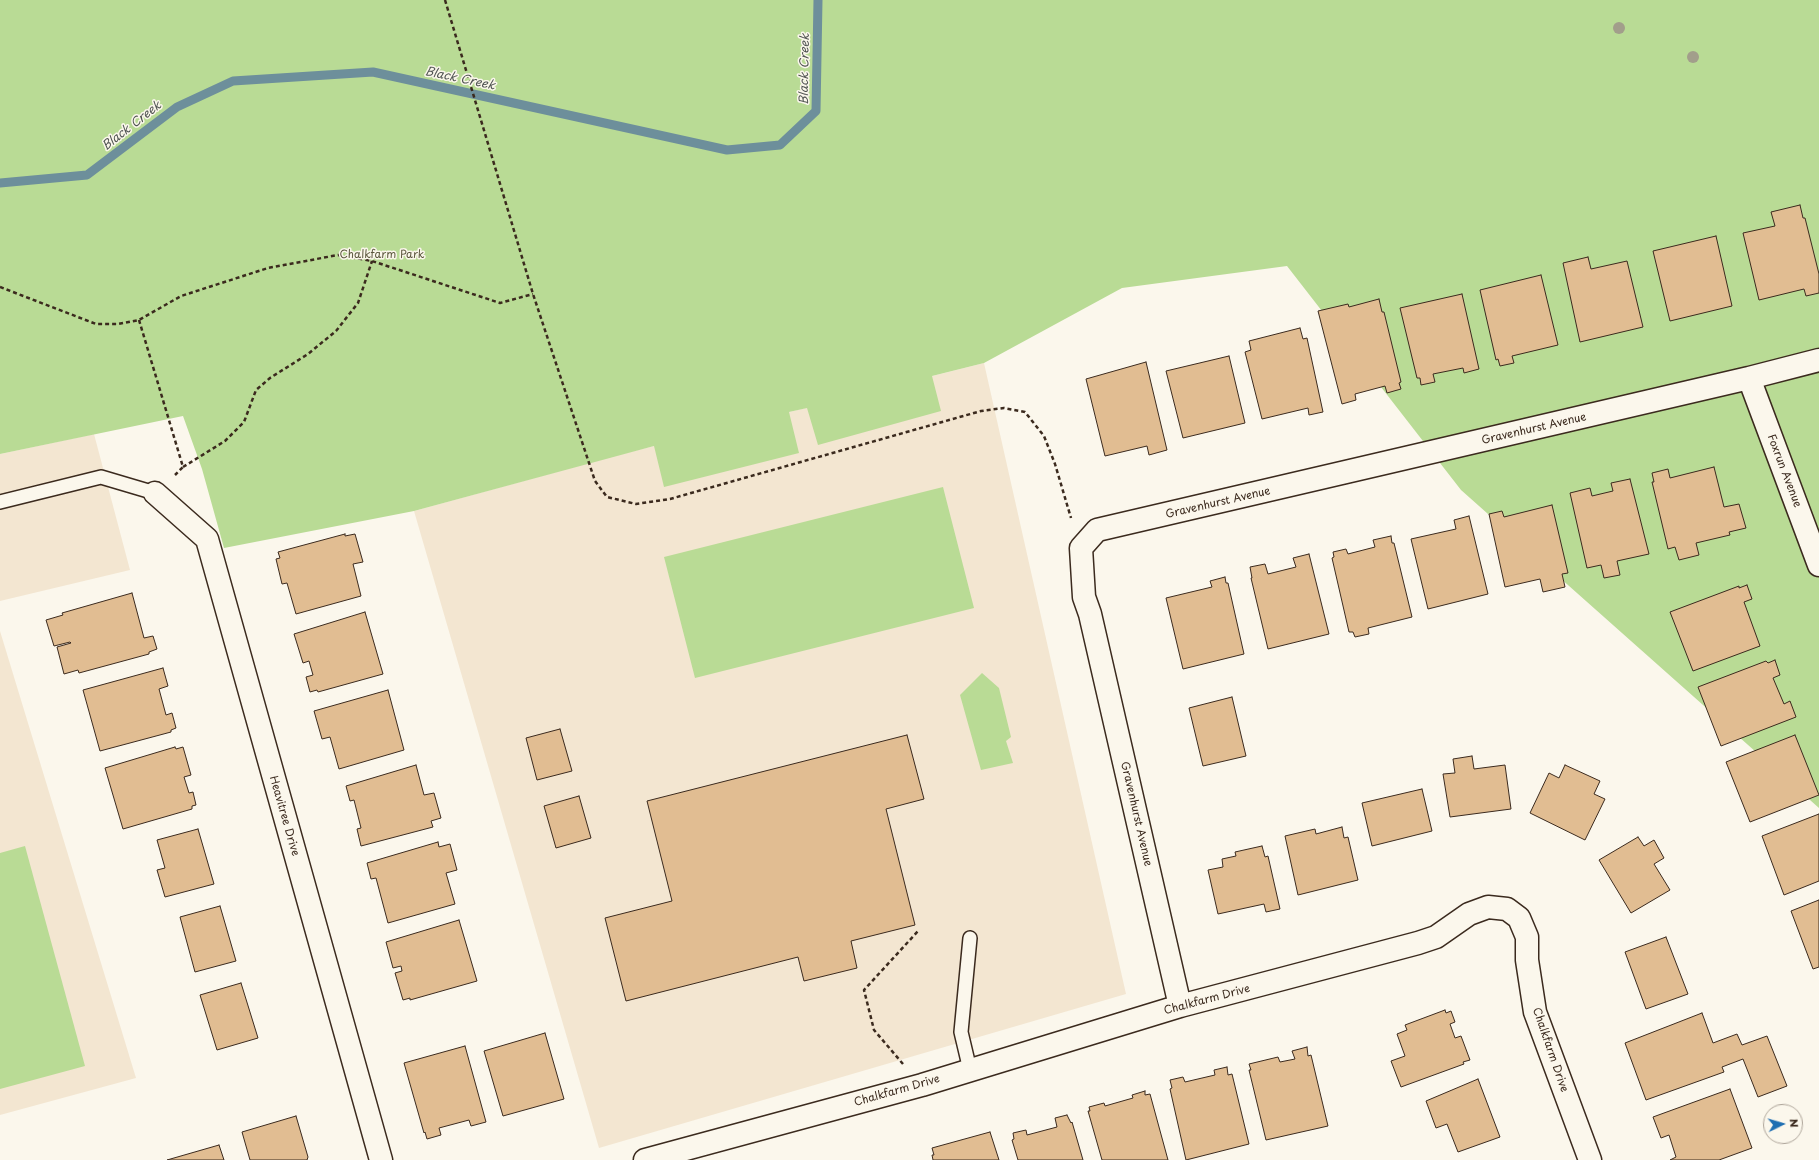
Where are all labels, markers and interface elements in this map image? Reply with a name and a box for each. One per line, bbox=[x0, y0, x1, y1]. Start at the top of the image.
water label: Black Creek bbox=[797, 33, 813, 105]
water label: Black Creek bbox=[424, 65, 496, 93]
water label: Black Creek bbox=[100, 98, 164, 154]
park label: Chalkfarm Park bbox=[340, 248, 424, 262]
street label: Gravenhurst Avenue bbox=[1480, 411, 1588, 447]
street label: Foxrun Avenue bbox=[1764, 433, 1804, 509]
street label: Gravenhurst Avenue bbox=[1164, 485, 1272, 521]
street label: Gravenhurst Avenue bbox=[1118, 760, 1154, 868]
street label: Heavitree Drive bbox=[266, 774, 302, 858]
street label: Chalkfarm Drive bbox=[1163, 982, 1251, 1018]
street label: Chalkfarm Drive bbox=[1529, 1006, 1571, 1094]
street label: Chalkfarm Drive bbox=[853, 1072, 941, 1110]
north arrow bbox=[1763, 1104, 1803, 1144]
text: N bbox=[1786, 1118, 1803, 1128]

